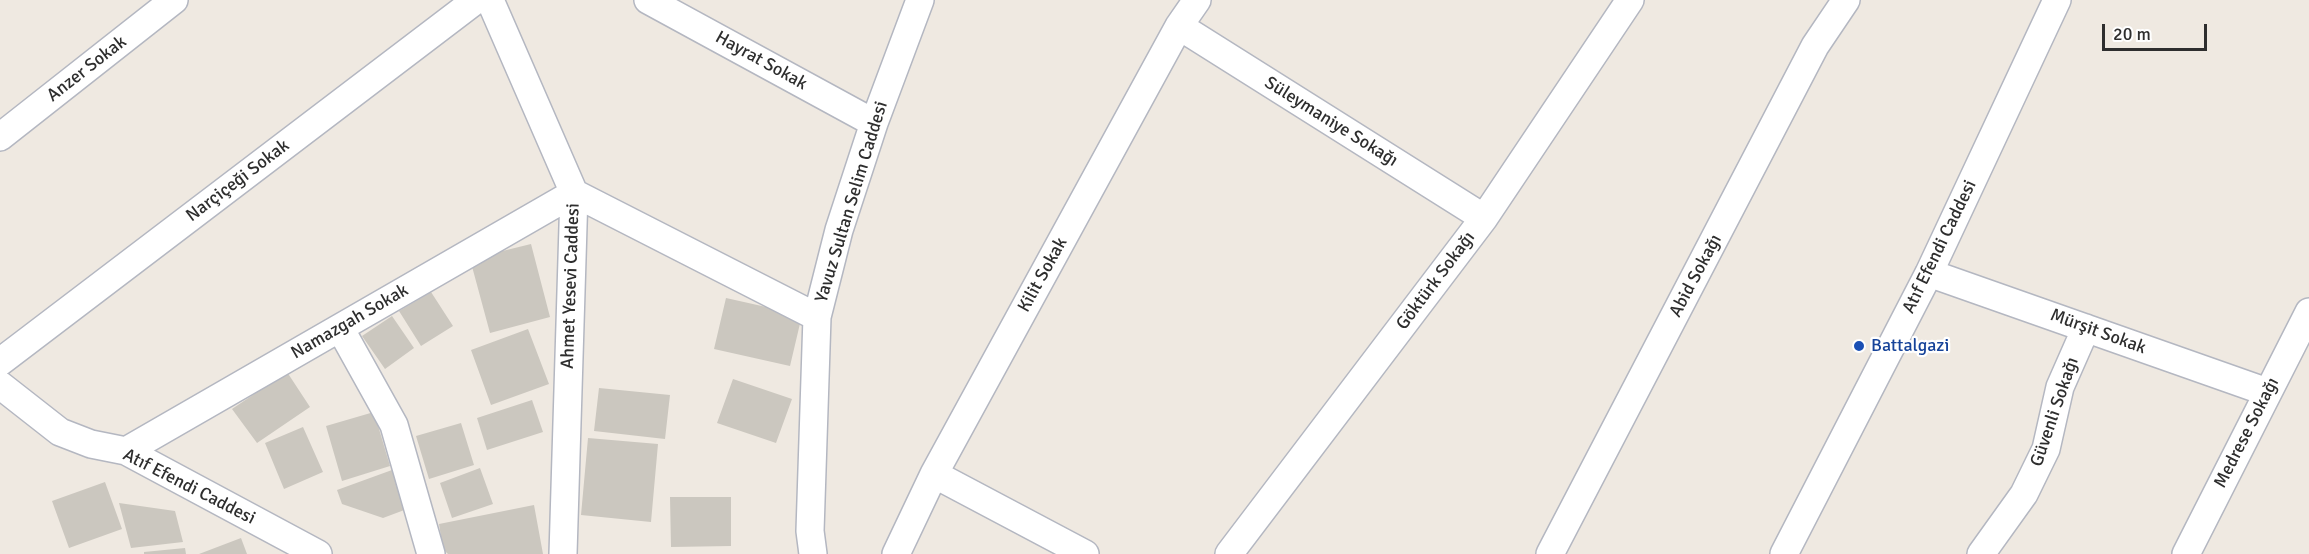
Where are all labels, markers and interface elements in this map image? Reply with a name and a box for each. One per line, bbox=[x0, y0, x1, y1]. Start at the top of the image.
scale bar bbox=[2105, 12, 2210, 50]
text: 20 m bbox=[2113, 23, 2151, 45]
street label: Hayrat Sokak bbox=[711, 27, 811, 95]
street label: Anzer Sokak bbox=[43, 31, 131, 107]
street label: Süleymaniye Sokağı bbox=[1260, 72, 1402, 172]
street label: Yavuz Sultan Selim Caddesi bbox=[811, 99, 893, 305]
street label: Narçiçeği Sokak bbox=[182, 135, 294, 227]
street label: Atıf Efendi Caddesi bbox=[1898, 177, 1982, 317]
street label: Ahmet Yesevi Caddesi bbox=[557, 203, 585, 369]
street label: Göktürk Sokağı bbox=[1392, 228, 1480, 334]
street label: Abid Sokağı bbox=[1665, 231, 1727, 321]
street label: Kilit Sokak bbox=[1014, 234, 1072, 316]
street label: Namazgah Sokak bbox=[288, 280, 412, 364]
street label: Mürşit Sokak bbox=[2047, 305, 2149, 359]
place label: Battalgazi bbox=[1871, 335, 1949, 357]
marker: Battalgazi bbox=[1852, 339, 1866, 353]
street label: Güvenli Sokağı bbox=[2026, 355, 2084, 469]
street label: Medrese Sokağı bbox=[2210, 374, 2284, 492]
street label: Atıf Efendi Caddesi bbox=[119, 444, 259, 530]

